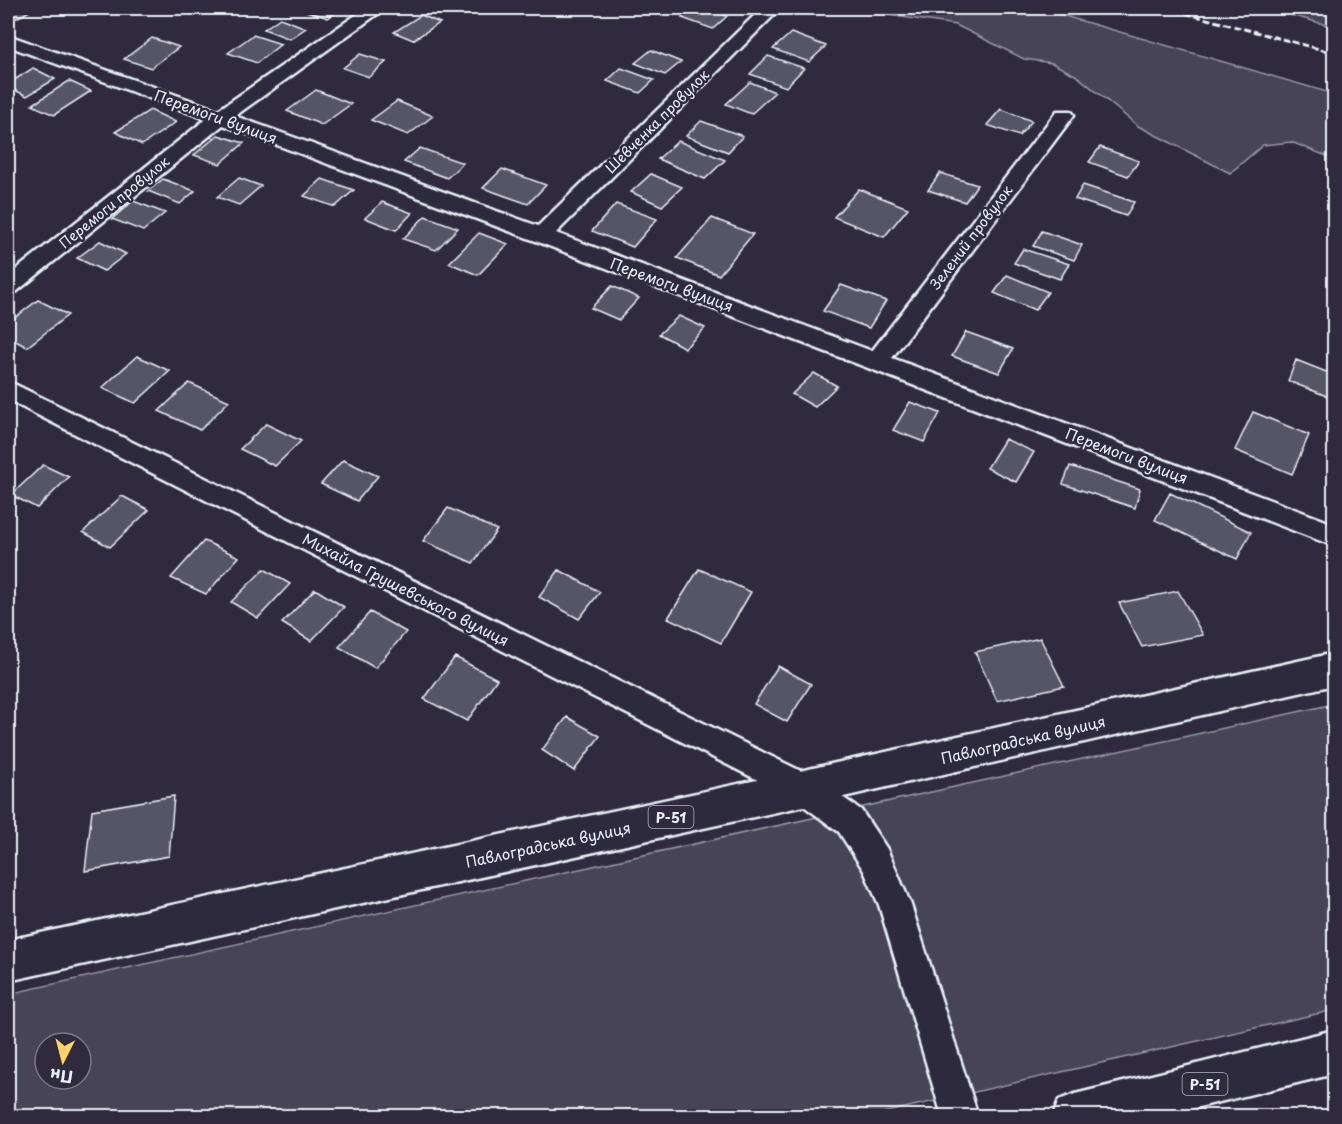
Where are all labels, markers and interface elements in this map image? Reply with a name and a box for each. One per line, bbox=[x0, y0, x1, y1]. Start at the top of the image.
street label: Шевченка провулок bbox=[600, 64, 714, 178]
street label: Перемоги вулиця bbox=[151, 83, 281, 149]
street label: Перемоги провулок bbox=[54, 150, 174, 253]
street label: Зелений провулок bbox=[925, 180, 1018, 294]
street label: Перемоги вулиця bbox=[607, 251, 737, 317]
street label: Перемоги вулиця bbox=[1062, 421, 1192, 489]
street label: Михайла Грушевського вулиця bbox=[299, 527, 513, 651]
street label: Павлоградська вулиця bbox=[938, 709, 1108, 769]
road number: Р-51 bbox=[648, 806, 694, 828]
street label: Павлоградська вулиця bbox=[463, 815, 633, 873]
north arrow bbox=[33, 1031, 93, 1091]
text: Пн bbox=[49, 1064, 74, 1090]
road number: Р-51 bbox=[1182, 1073, 1228, 1095]

